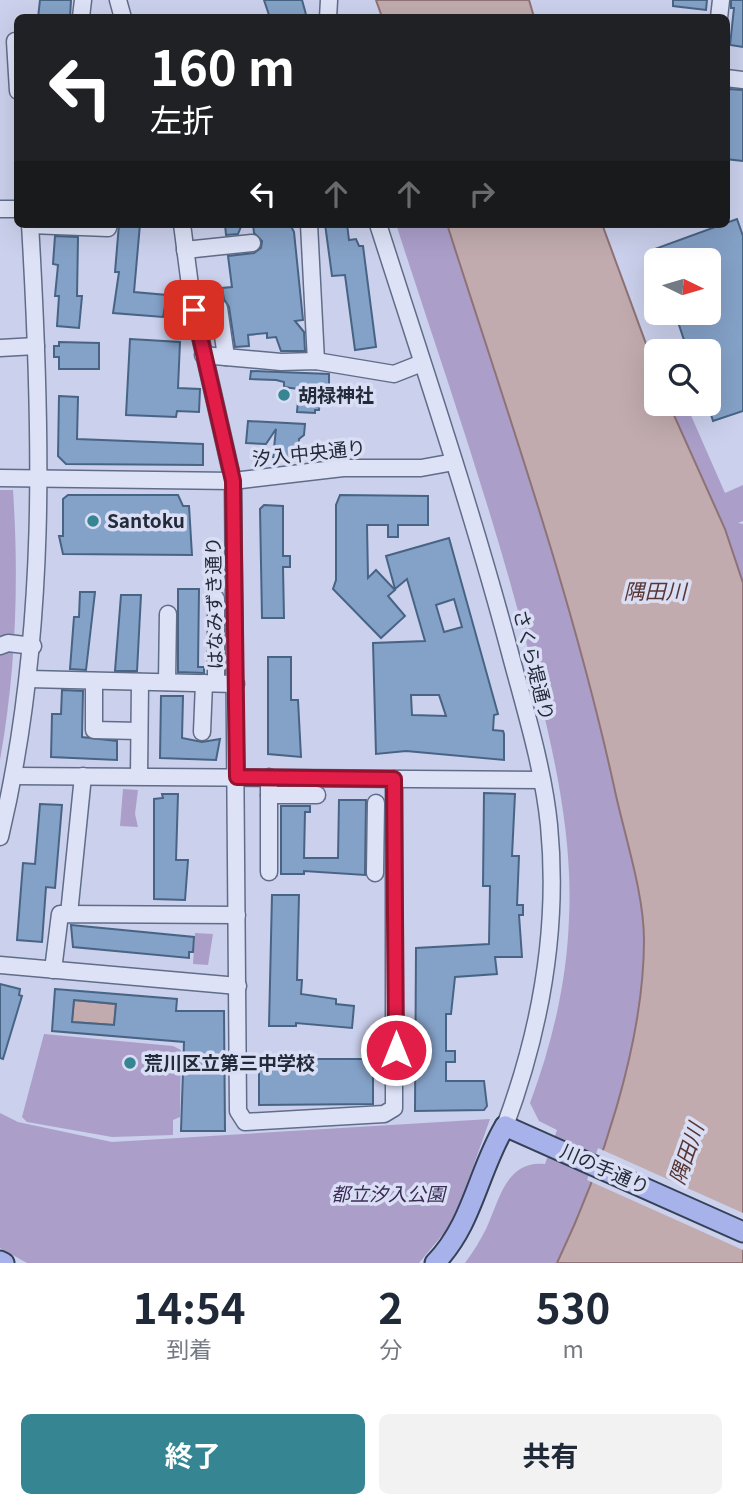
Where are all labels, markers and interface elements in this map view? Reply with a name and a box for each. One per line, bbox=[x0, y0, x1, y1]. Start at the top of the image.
text: 160 m bbox=[150, 29, 295, 100]
icon: left bbox=[35, 42, 126, 133]
text: 左折 bbox=[150, 95, 214, 141]
icon: left bbox=[244, 175, 282, 213]
icon: ahead bbox=[317, 175, 355, 213]
icon: ahead bbox=[390, 175, 428, 213]
icon: right bbox=[463, 175, 501, 213]
north arrow bbox=[644, 248, 721, 326]
map controls bbox=[644, 248, 721, 416]
pin bbox=[164, 280, 224, 340]
icon: arrive bbox=[175, 291, 213, 329]
button: search bbox=[644, 339, 721, 416]
place label: 胡禄神社 bbox=[298, 380, 374, 407]
marker: 胡禄神社 bbox=[276, 387, 292, 403]
street label: 汐入中央通り bbox=[251, 432, 367, 471]
place label: Santoku bbox=[107, 506, 185, 533]
marker: Santoku bbox=[85, 513, 101, 529]
street label: はなみずき通り bbox=[198, 536, 227, 670]
water label: 隅田川 bbox=[624, 575, 688, 605]
street label: さくら堤通り bbox=[509, 606, 562, 723]
position arrow bbox=[359, 1013, 433, 1087]
place label: 荒川区立第三中学校 bbox=[144, 1048, 315, 1075]
marker: 荒川区立第三中学校 bbox=[122, 1055, 138, 1071]
water label: 隅田川 bbox=[661, 1117, 710, 1188]
street label: 川の手通り bbox=[557, 1136, 655, 1199]
park label: 都立汐入公園 bbox=[331, 1179, 448, 1206]
text: 14:54 bbox=[133, 1275, 246, 1336]
text: 2 bbox=[378, 1275, 403, 1336]
text: 530 bbox=[536, 1275, 610, 1336]
text: 到着 bbox=[166, 1331, 212, 1365]
text: 分 bbox=[379, 1331, 402, 1365]
text: m bbox=[562, 1331, 584, 1365]
button: 終了 bbox=[21, 1414, 365, 1494]
button: 共有 bbox=[379, 1414, 722, 1494]

